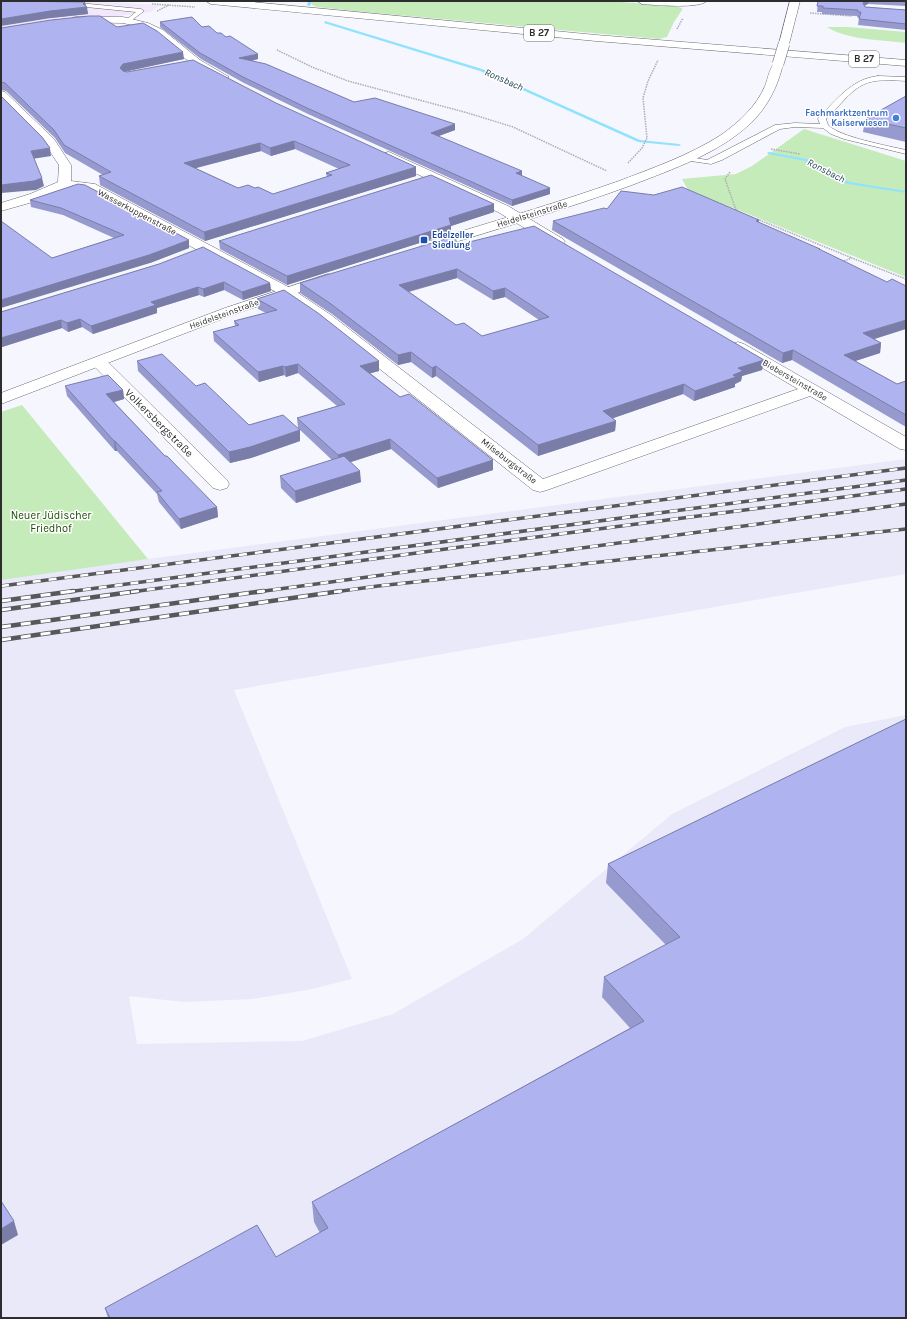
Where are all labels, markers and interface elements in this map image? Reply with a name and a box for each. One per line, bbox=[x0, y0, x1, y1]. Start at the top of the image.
road number: B 27 bbox=[524, 25, 554, 41]
road number: B 27 bbox=[849, 51, 879, 67]
water label: Ronsbach bbox=[483, 66, 525, 94]
place label: Fachmarktzentrum Kaiserwiesen bbox=[805, 108, 888, 128]
marker: Fachmarktzentrum Kaiserwiesen bbox=[891, 113, 901, 123]
water label: Ronsbach bbox=[805, 156, 847, 186]
street label: Wasserkuppenstraße bbox=[96, 187, 178, 237]
street label: Heidelsteinstraße bbox=[496, 198, 569, 229]
place label: Edelzeller Siedlung bbox=[432, 230, 474, 250]
marker: Edelzeller Siedlung bbox=[419, 235, 429, 245]
street label: Heidelsteinstraße bbox=[188, 297, 260, 331]
street label: Biebersteinstraße bbox=[761, 357, 830, 403]
street label: Volkersbergstraße bbox=[122, 386, 196, 460]
street label: Milseburgstraße bbox=[479, 436, 539, 486]
park label: Neuer Jüdischer Friedhof bbox=[11, 509, 91, 535]

